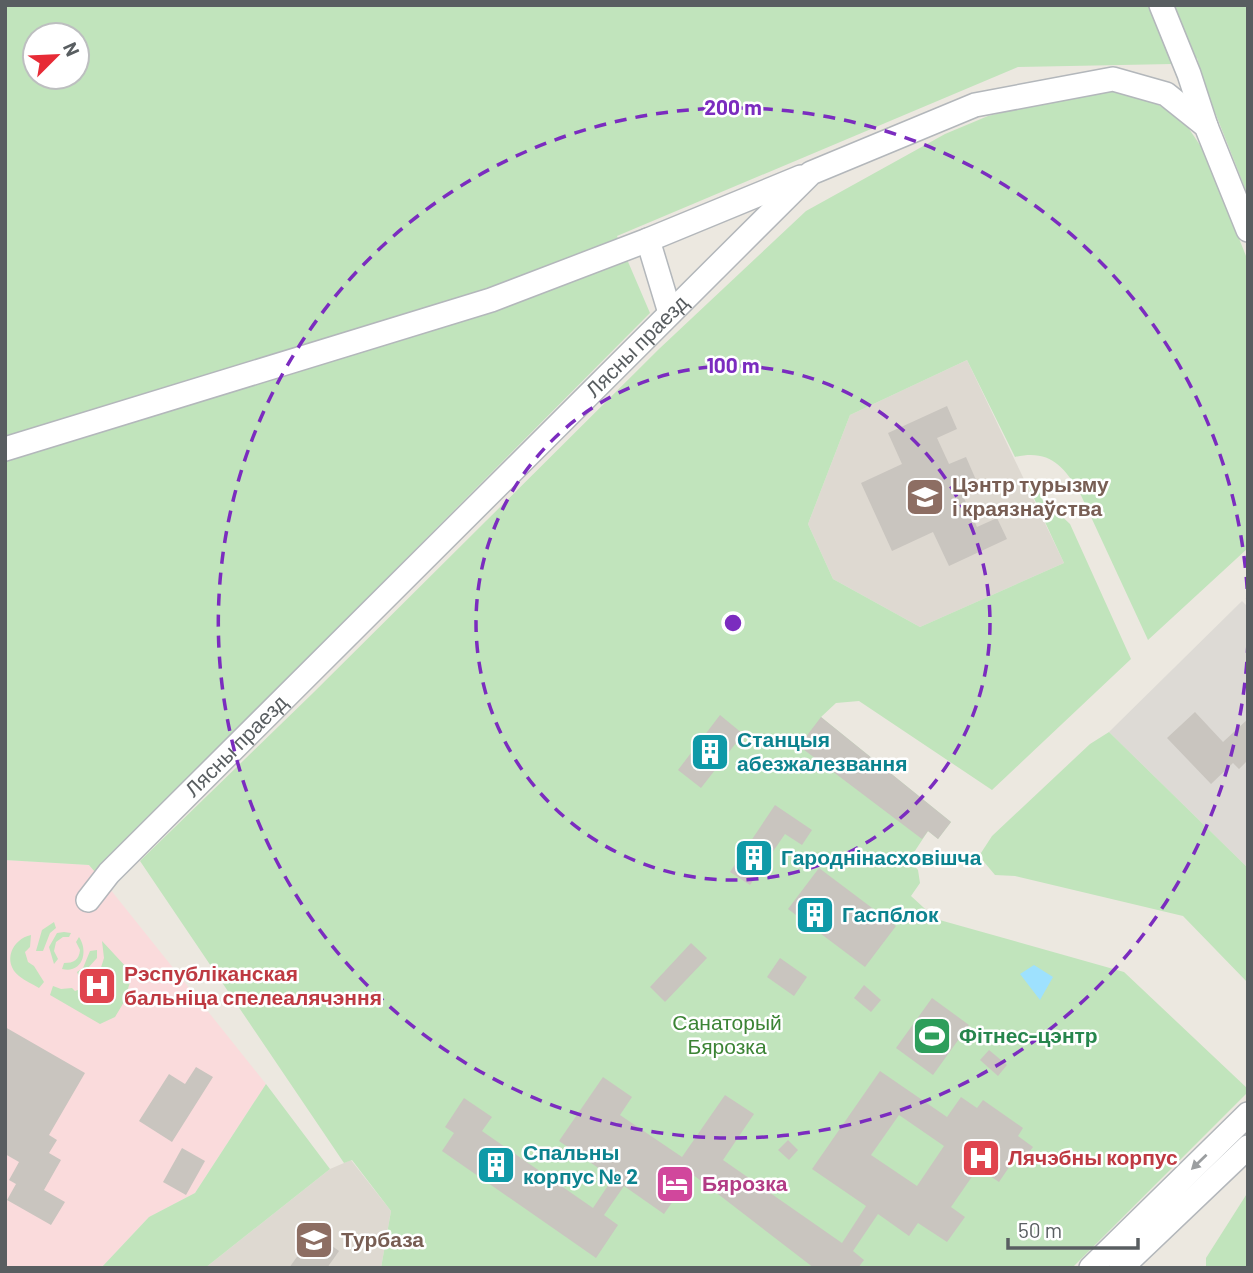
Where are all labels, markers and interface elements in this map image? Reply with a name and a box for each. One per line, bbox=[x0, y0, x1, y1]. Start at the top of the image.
north arrow bbox=[21, 21, 91, 91]
text: N bbox=[59, 38, 85, 59]
text: 200 m bbox=[704, 94, 762, 119]
street label: Лясны праезд bbox=[580, 289, 692, 401]
text: 100 m bbox=[706, 352, 760, 377]
place label: Цэнтр турызму і краязнаўства bbox=[952, 471, 1109, 520]
school or university icon: Цэнтр турызму і краязнаўства bbox=[904, 476, 946, 518]
centre of rings bbox=[721, 611, 745, 635]
street label: Лясны праезд bbox=[179, 689, 292, 801]
place label: Станцыя абезжалезвання bbox=[737, 726, 907, 775]
building icon: Станцыя абезжалезвання bbox=[689, 731, 731, 773]
building icon: Гароднінасховішча bbox=[733, 837, 775, 879]
place label: Гароднінасховішча bbox=[781, 844, 982, 869]
building icon: Гаспблок bbox=[794, 894, 836, 936]
place label: Гаспблок bbox=[842, 901, 939, 926]
place label: Рэспубліканская бальніца спелеалячэння bbox=[124, 960, 382, 1009]
hospital icon: Рэспубліканская бальніца спелеалячэння bbox=[76, 965, 118, 1007]
park label: Санаторый Бярозка bbox=[672, 1009, 782, 1058]
sports icon: Фітнес-цэнтр bbox=[911, 1015, 953, 1057]
place label: Фітнес-цэнтр bbox=[959, 1022, 1098, 1047]
hospital icon: Лячэбны корпус bbox=[960, 1137, 1002, 1179]
place label: Спальны корпус № 2 bbox=[523, 1139, 638, 1188]
building icon: Спальны корпус № 2 bbox=[475, 1144, 517, 1186]
place label: Лячэбны корпус bbox=[1008, 1144, 1178, 1169]
one-way arrow bbox=[1191, 1153, 1208, 1169]
hotel icon: Бярозка bbox=[654, 1163, 696, 1205]
place label: Бярозка bbox=[702, 1170, 788, 1195]
scale bar bbox=[1008, 1206, 1138, 1250]
text: 50 m bbox=[1018, 1217, 1062, 1242]
school or university icon: Турбаза bbox=[293, 1219, 335, 1261]
place label: Турбаза bbox=[341, 1226, 424, 1251]

